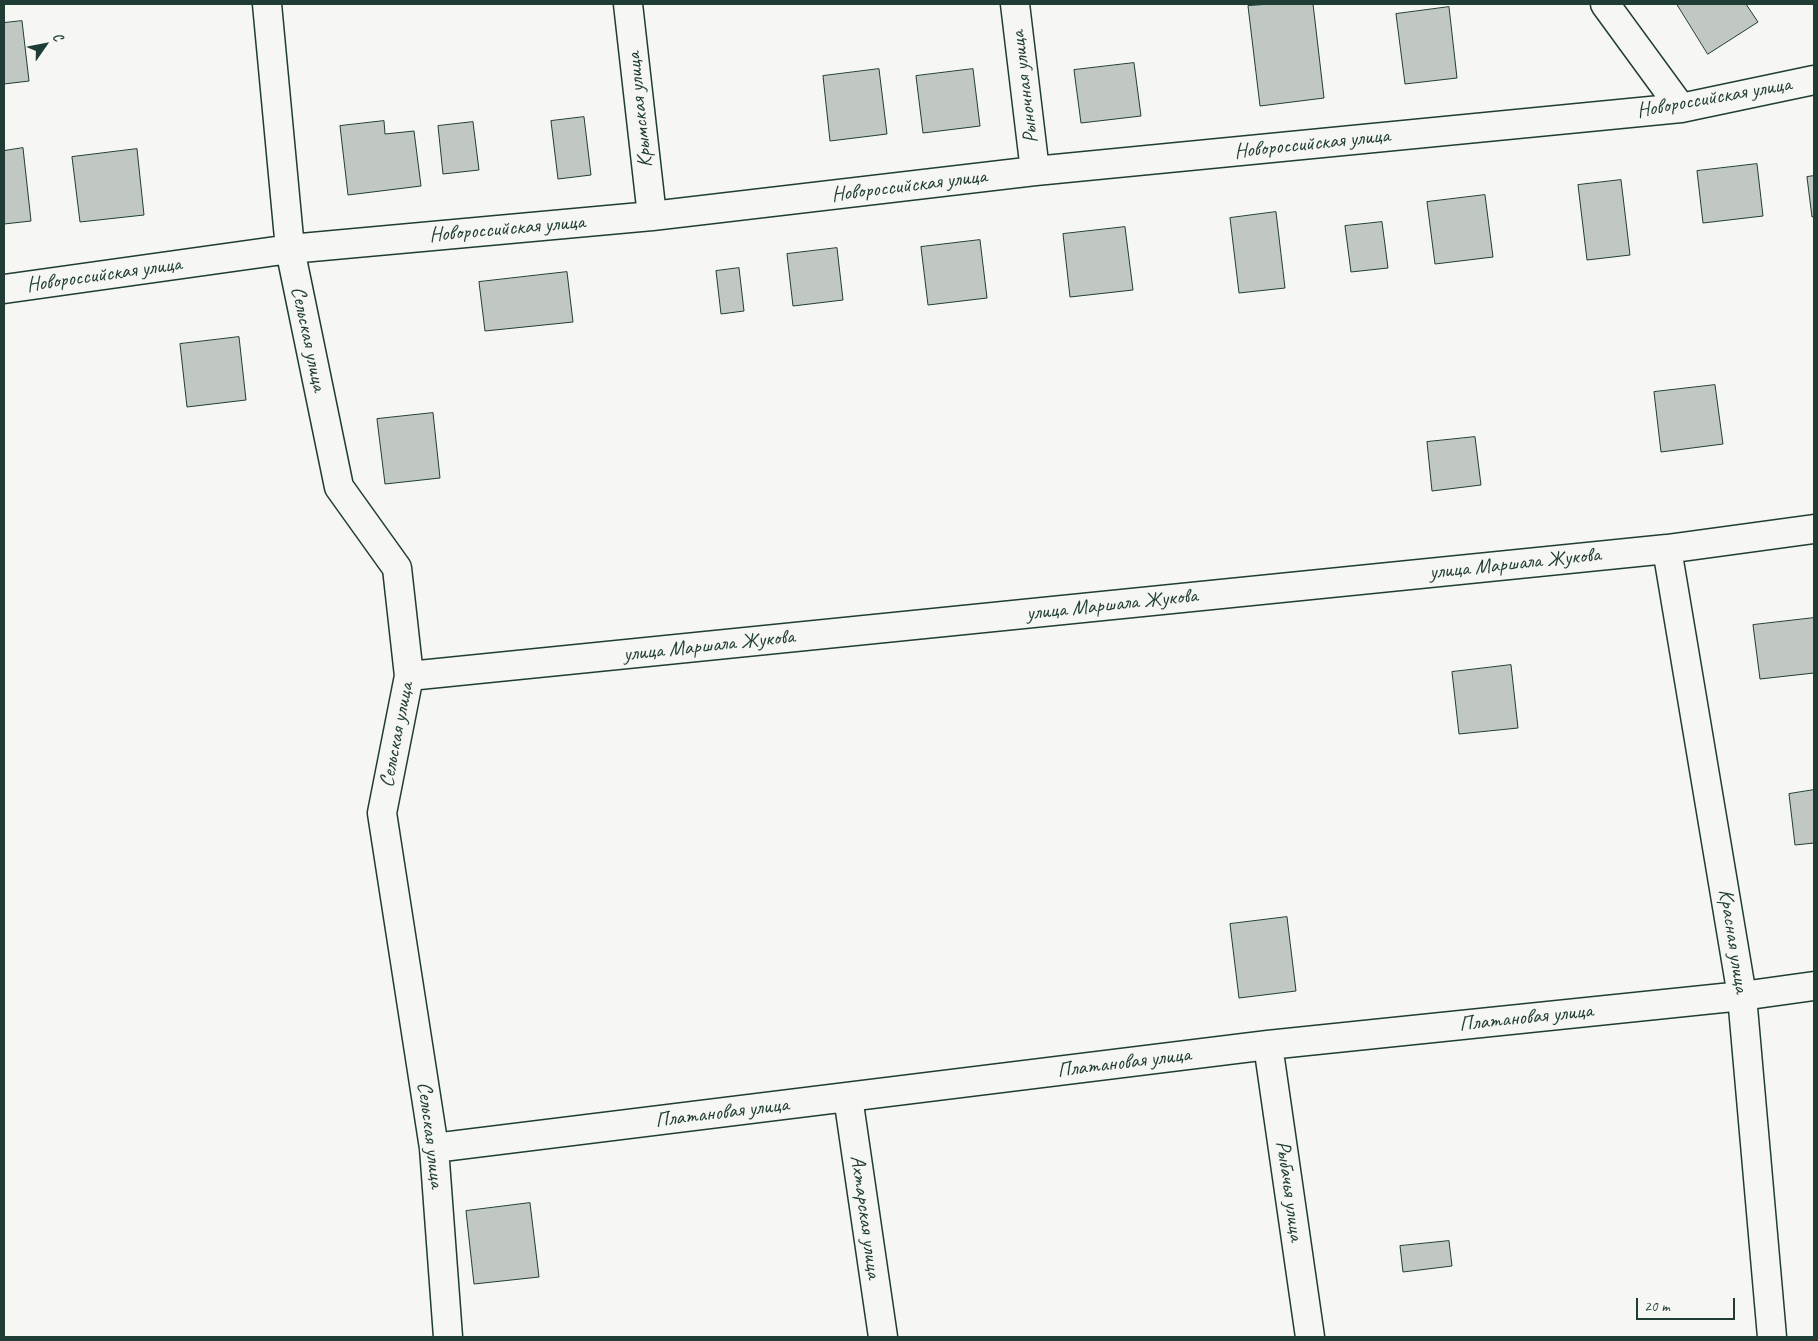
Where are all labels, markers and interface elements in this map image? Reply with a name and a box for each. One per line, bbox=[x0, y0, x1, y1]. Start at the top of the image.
north arrow bbox=[20, 20, 70, 70]
text: С bbox=[49, 29, 67, 44]
street label: Рыночная улица bbox=[1006, 29, 1044, 145]
street label: Крымская улица bbox=[621, 51, 659, 169]
street label: Новороссийская улица bbox=[1635, 72, 1793, 124]
street label: Новороссийская улица bbox=[1233, 123, 1391, 165]
street label: Новороссийская улица bbox=[830, 164, 988, 208]
street label: Новороссийская улица bbox=[428, 210, 586, 248]
street label: Новороссийская улица bbox=[25, 252, 183, 298]
street label: Сельская улица bbox=[285, 284, 331, 394]
street label: улица Маршала Жукова bbox=[1428, 542, 1602, 586]
street label: улица Маршала Жукова bbox=[1025, 583, 1199, 627]
street label: улица Маршала Жукова bbox=[622, 624, 796, 668]
street label: Сельская улица bbox=[374, 680, 420, 790]
street label: Красная улица bbox=[1712, 887, 1754, 995]
street label: Платановая улица bbox=[1458, 998, 1594, 1038]
street label: Платановая улица bbox=[1056, 1042, 1192, 1084]
street label: Сельская улица bbox=[411, 1081, 449, 1189]
street label: Платановая улица bbox=[654, 1092, 790, 1134]
street label: Рыбачья улица bbox=[1269, 1139, 1309, 1243]
street label: Ахтарская улица bbox=[844, 1154, 886, 1280]
scale bar bbox=[1638, 1288, 1737, 1320]
text: 20 m bbox=[1644, 1297, 1670, 1316]

